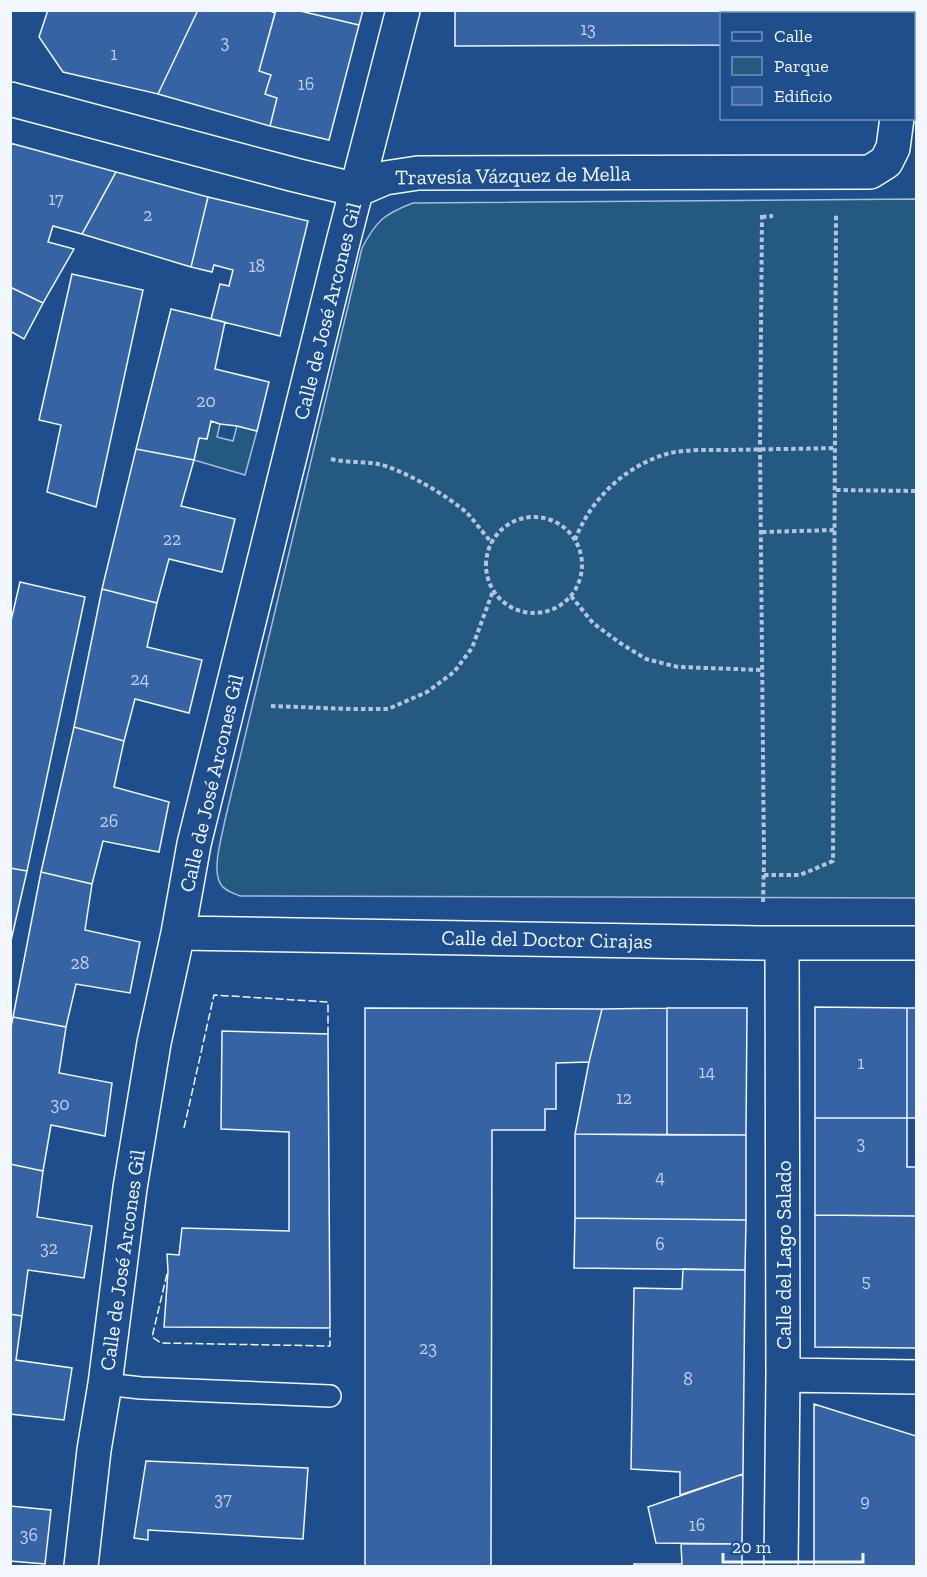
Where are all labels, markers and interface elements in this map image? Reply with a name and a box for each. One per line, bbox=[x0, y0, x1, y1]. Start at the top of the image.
legend bbox=[720, 12, 915, 120]
house number: 13 bbox=[580, 18, 596, 40]
text: Calle bbox=[774, 25, 812, 47]
house number: 3 bbox=[221, 31, 230, 53]
house number: 1 bbox=[111, 43, 118, 65]
text: Parque bbox=[774, 55, 829, 77]
house number: 16 bbox=[298, 73, 314, 95]
text: Edificio bbox=[774, 85, 832, 107]
street label: Travesía Vázquez de Mella bbox=[395, 160, 631, 190]
house number: 17 bbox=[48, 188, 64, 210]
street label: Calle de José Arcones Gil bbox=[288, 199, 366, 422]
house number: 2 bbox=[143, 204, 153, 226]
house number: 18 bbox=[249, 255, 265, 277]
house number: 20 bbox=[196, 390, 216, 412]
house number: 22 bbox=[163, 528, 181, 550]
house number: 24 bbox=[131, 668, 150, 690]
street label: Calle de José Arcones Gil bbox=[174, 671, 248, 894]
house number: 26 bbox=[100, 810, 118, 832]
street label: Calle del Doctor Cirajas bbox=[441, 925, 653, 954]
house number: 28 bbox=[71, 952, 89, 974]
house number: 1 bbox=[858, 1052, 865, 1074]
house number: 14 bbox=[699, 1061, 716, 1083]
house number: 12 bbox=[616, 1087, 632, 1109]
house number: 30 bbox=[50, 1093, 70, 1115]
house number: 3 bbox=[857, 1132, 866, 1154]
street label: Calle de José Arcones Gil bbox=[94, 1147, 150, 1372]
street label: Calle del Lago Salado bbox=[771, 1160, 796, 1350]
house number: 4 bbox=[655, 1166, 665, 1188]
house number: 6 bbox=[655, 1233, 665, 1255]
house number: 32 bbox=[40, 1237, 58, 1259]
house number: 5 bbox=[861, 1270, 871, 1292]
house number: 23 bbox=[419, 1337, 437, 1359]
house number: 8 bbox=[683, 1368, 693, 1390]
house number: 37 bbox=[214, 1488, 232, 1510]
house number: 9 bbox=[860, 1490, 870, 1512]
house number: 16 bbox=[689, 1514, 705, 1536]
house number: 36 bbox=[20, 1524, 38, 1546]
scale bar bbox=[723, 1526, 862, 1564]
text: 20 m bbox=[732, 1536, 772, 1558]

